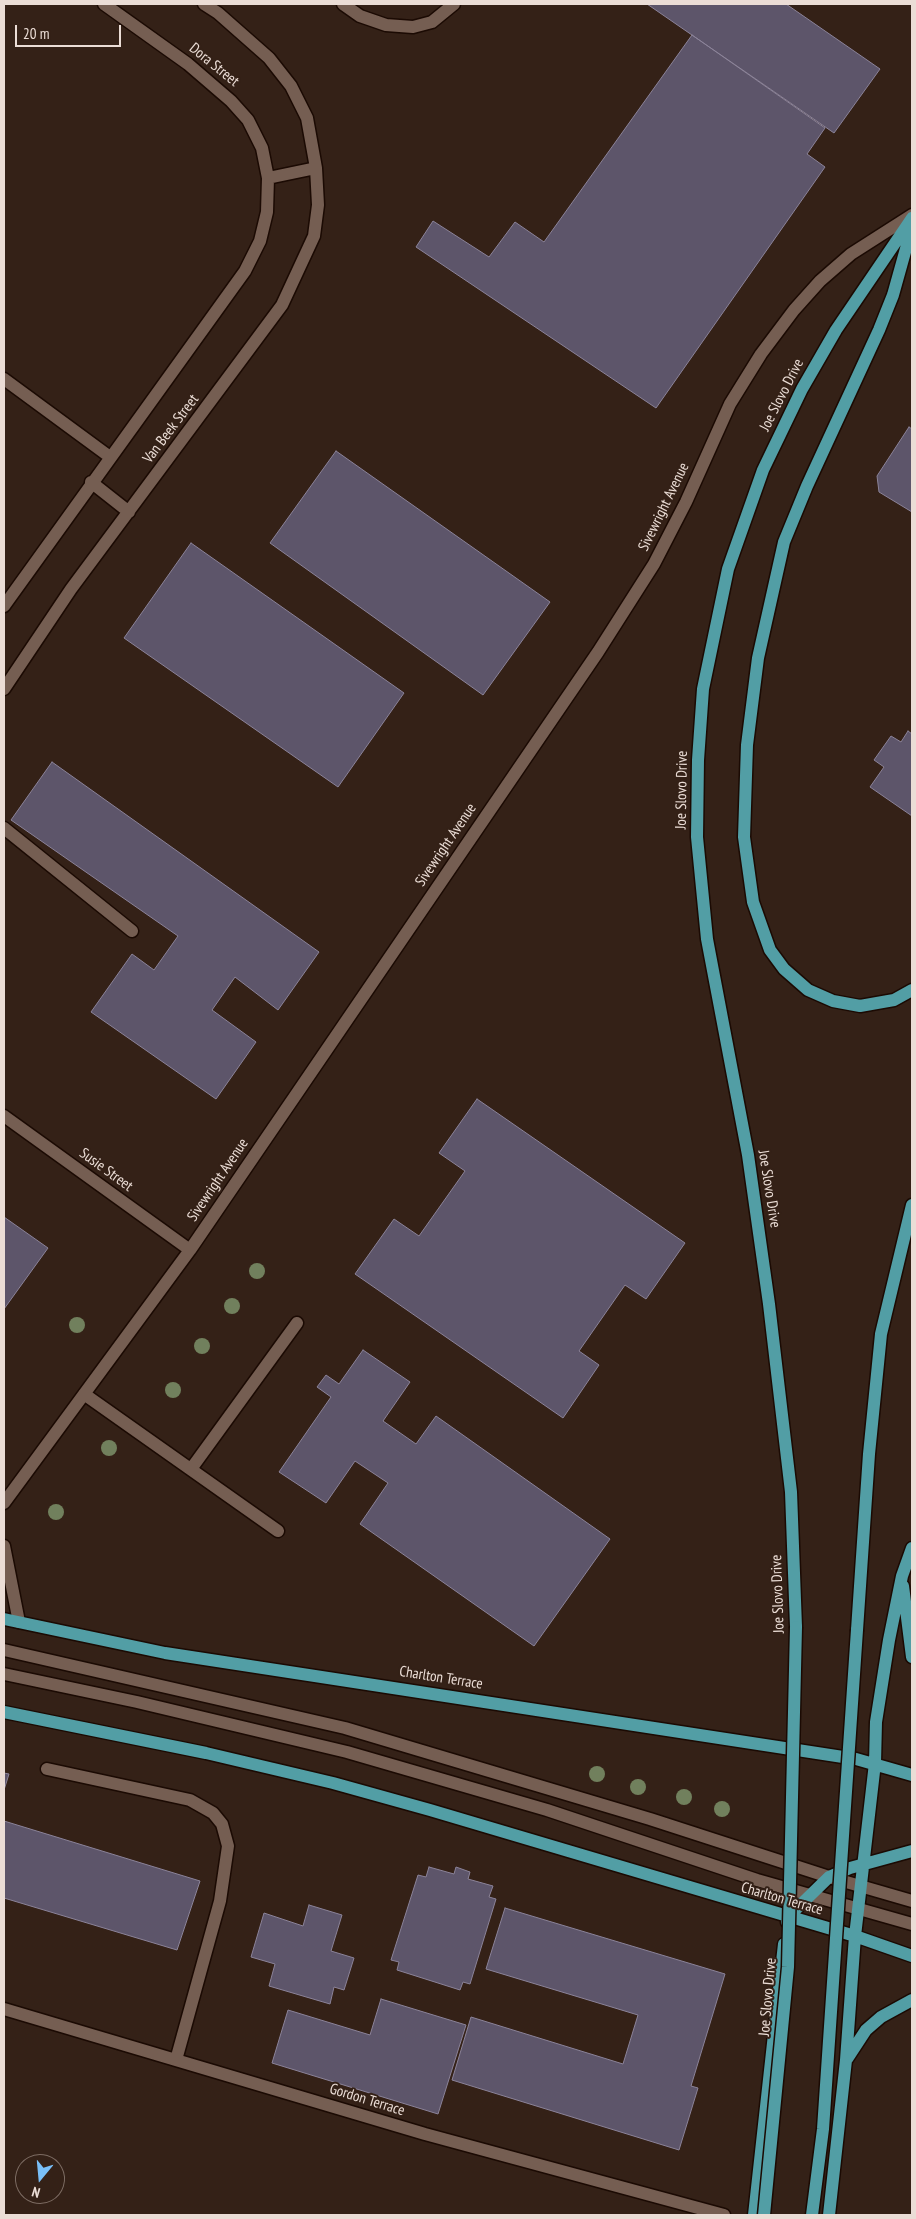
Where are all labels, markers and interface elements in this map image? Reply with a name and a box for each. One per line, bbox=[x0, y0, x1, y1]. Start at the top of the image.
scale bar bbox=[18, 15, 124, 47]
text: 20 m bbox=[23, 24, 49, 43]
street label: Dora Street bbox=[186, 40, 242, 90]
street label: Joe Slovo Drive bbox=[756, 356, 808, 434]
street label: Van Beek Street bbox=[139, 391, 203, 467]
street label: Sivewright Avenue bbox=[635, 460, 693, 554]
street label: Joe Slovo Drive bbox=[672, 751, 692, 829]
street label: Sivewright Avenue bbox=[412, 800, 480, 890]
street label: Sivewright Avenue bbox=[184, 1135, 252, 1225]
street label: Susie Street bbox=[76, 1145, 136, 1195]
street label: Joe Slovo Drive bbox=[754, 1149, 784, 1229]
street label: Joe Slovo Drive bbox=[768, 1554, 788, 1634]
street label: Charlton Terrace bbox=[398, 1663, 484, 1693]
street label: Charlton Terrace bbox=[739, 1879, 825, 1919]
street label: Joe Slovo Drive bbox=[756, 1957, 780, 2037]
street label: Gordon Terrace bbox=[327, 2080, 407, 2120]
north arrow bbox=[15, 2154, 65, 2204]
text: N bbox=[30, 2183, 42, 2202]

